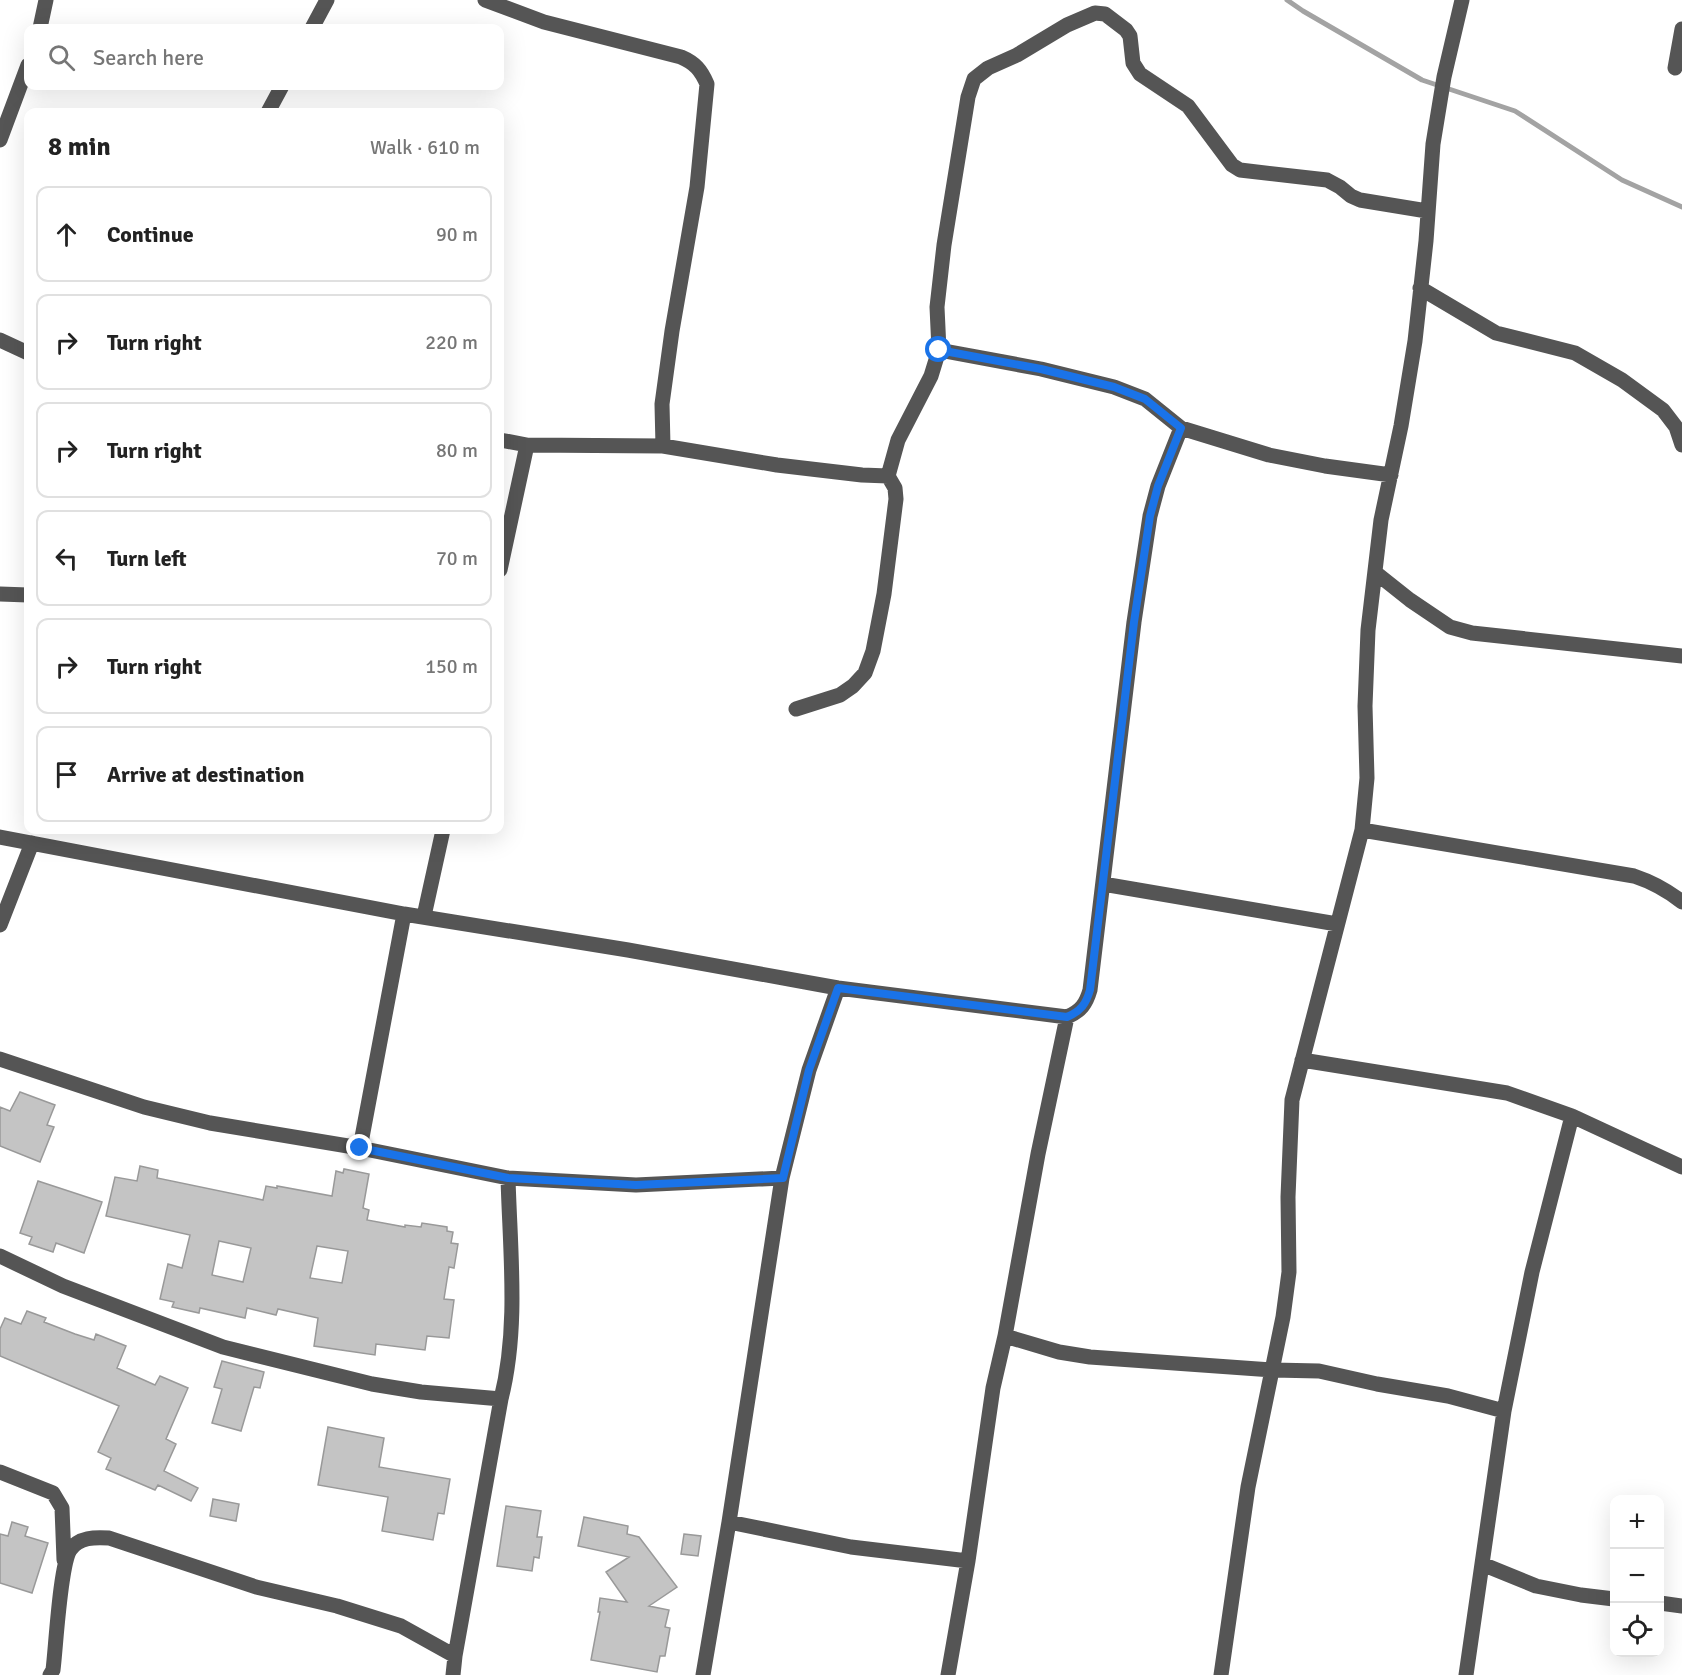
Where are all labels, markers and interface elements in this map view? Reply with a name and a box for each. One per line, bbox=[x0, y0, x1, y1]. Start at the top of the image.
search box bbox=[24, 24, 504, 90]
icon: search bbox=[45, 41, 78, 74]
text: Search here bbox=[93, 44, 204, 71]
text: 8 min bbox=[48, 131, 111, 163]
text: Walk · 610 m bbox=[370, 135, 480, 160]
icon: ahead bbox=[50, 218, 83, 251]
text: Continue bbox=[107, 221, 194, 248]
text: 90 m bbox=[436, 222, 478, 247]
icon: right bbox=[50, 326, 83, 359]
text: Turn right bbox=[107, 329, 202, 356]
text: 220 m bbox=[425, 330, 478, 355]
route start bbox=[925, 336, 951, 362]
icon: right bbox=[50, 434, 83, 467]
text: Turn right bbox=[107, 437, 202, 464]
text: 80 m bbox=[436, 438, 478, 463]
icon: left bbox=[50, 542, 83, 575]
text: Turn left bbox=[107, 545, 187, 572]
text: 70 m bbox=[436, 546, 478, 571]
icon: right bbox=[50, 650, 83, 683]
text: Turn right bbox=[107, 653, 202, 680]
text: 150 m bbox=[425, 654, 478, 679]
icon: arrive bbox=[50, 758, 83, 791]
text: Arrive at destination bbox=[107, 761, 304, 788]
route end bbox=[346, 1134, 372, 1160]
map controls bbox=[1610, 1495, 1664, 1657]
button: + bbox=[1610, 1495, 1664, 1549]
button: − bbox=[1610, 1549, 1664, 1603]
button: locate bbox=[1610, 1603, 1664, 1657]

